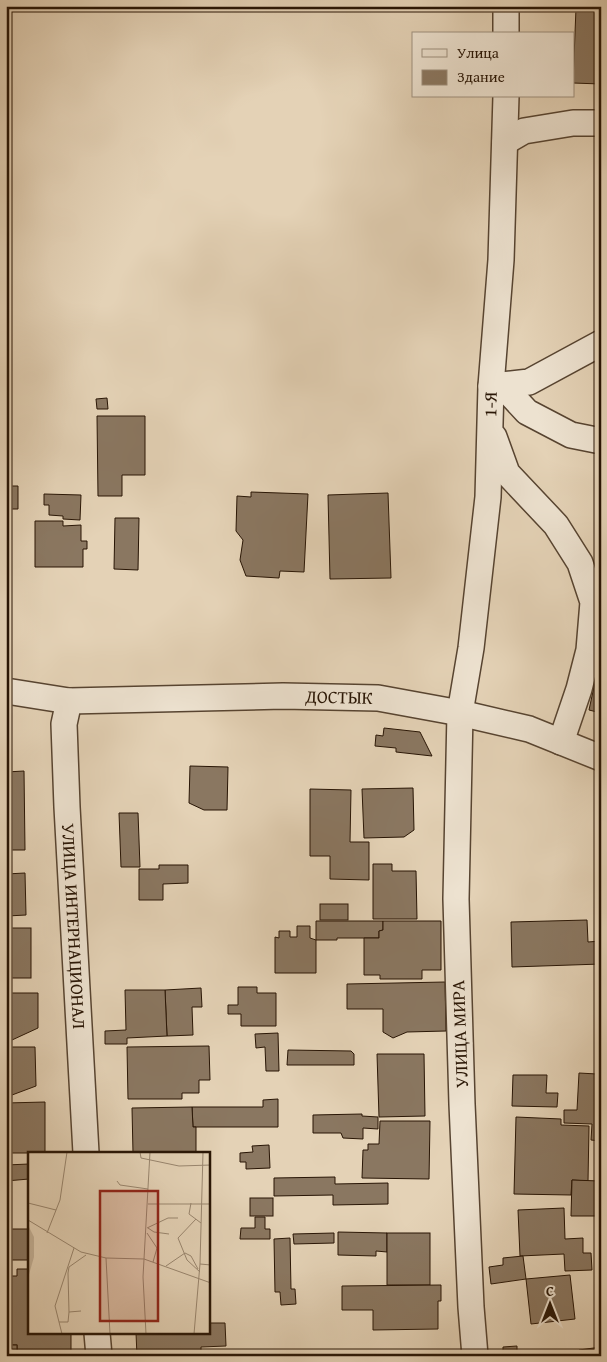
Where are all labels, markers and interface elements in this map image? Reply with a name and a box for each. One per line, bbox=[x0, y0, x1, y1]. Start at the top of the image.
legend bbox=[412, 32, 574, 98]
text: Улица bbox=[457, 42, 500, 63]
text: Здание bbox=[457, 66, 505, 87]
street label: 1-Я bbox=[476, 391, 504, 417]
street label: ДОСТЫК bbox=[304, 682, 373, 711]
street label: УЛИЦА ИНТЕРНАЦИОНАЛ bbox=[55, 823, 93, 1030]
street label: УЛИЦА МИРА bbox=[444, 980, 475, 1088]
inset map bbox=[28, 1152, 210, 1334]
north arrow bbox=[524, 1280, 574, 1330]
text: С bbox=[546, 1281, 554, 1301]

